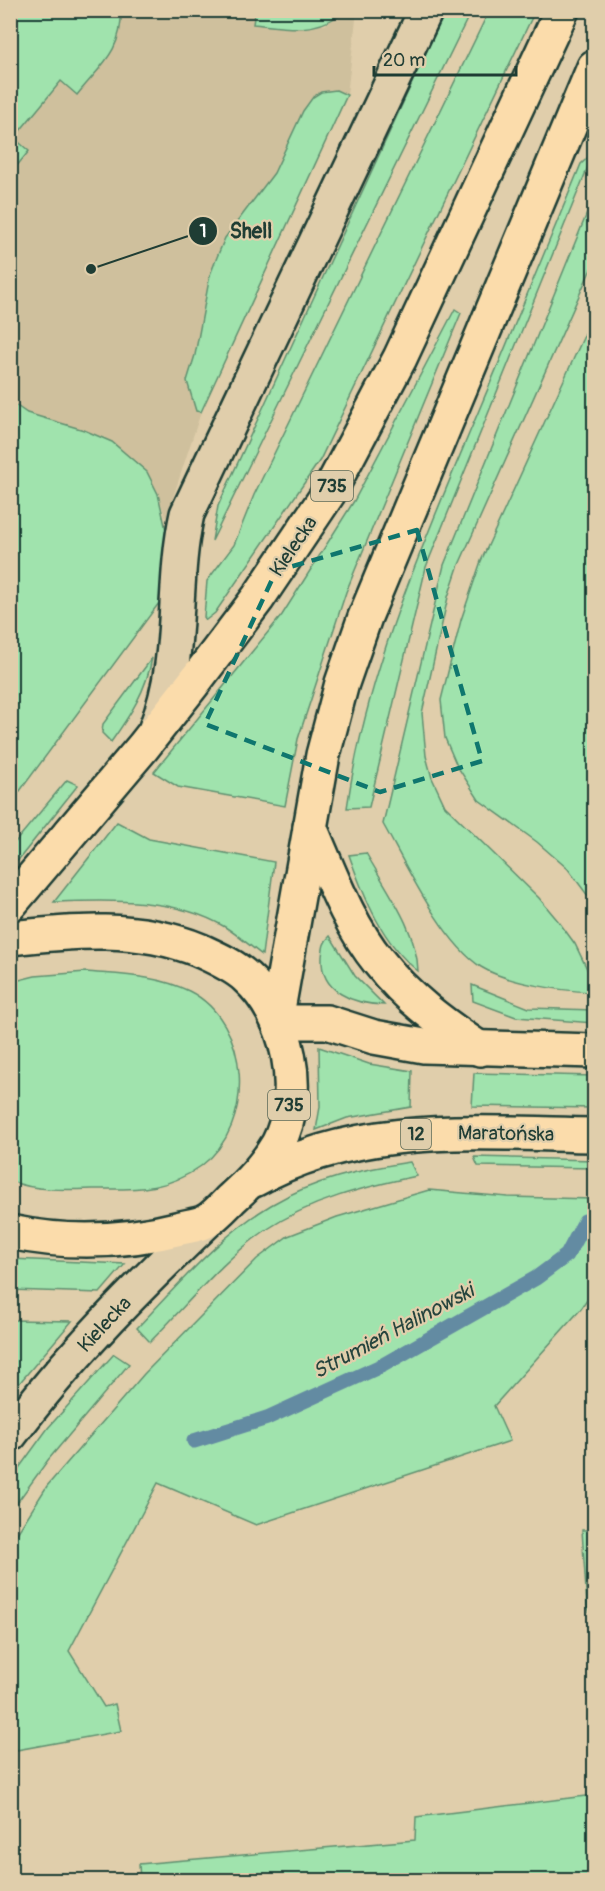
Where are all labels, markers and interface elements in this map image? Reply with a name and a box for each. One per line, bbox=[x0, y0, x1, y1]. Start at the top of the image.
scale bar bbox=[374, 39, 516, 77]
text: 20 m bbox=[383, 49, 425, 72]
callout: Shell bbox=[188, 212, 284, 251]
text: Shell bbox=[230, 218, 272, 245]
text: 1 bbox=[199, 220, 207, 243]
road number: 735 bbox=[311, 471, 353, 501]
street label: Kielecka bbox=[264, 511, 323, 581]
road number: 735 bbox=[268, 1090, 310, 1120]
road number: 12 bbox=[401, 1119, 431, 1149]
street label: Maratońska bbox=[458, 1120, 554, 1147]
water label: Strumień Halinowski bbox=[308, 1276, 481, 1385]
street label: Kielecka bbox=[72, 1291, 137, 1358]

